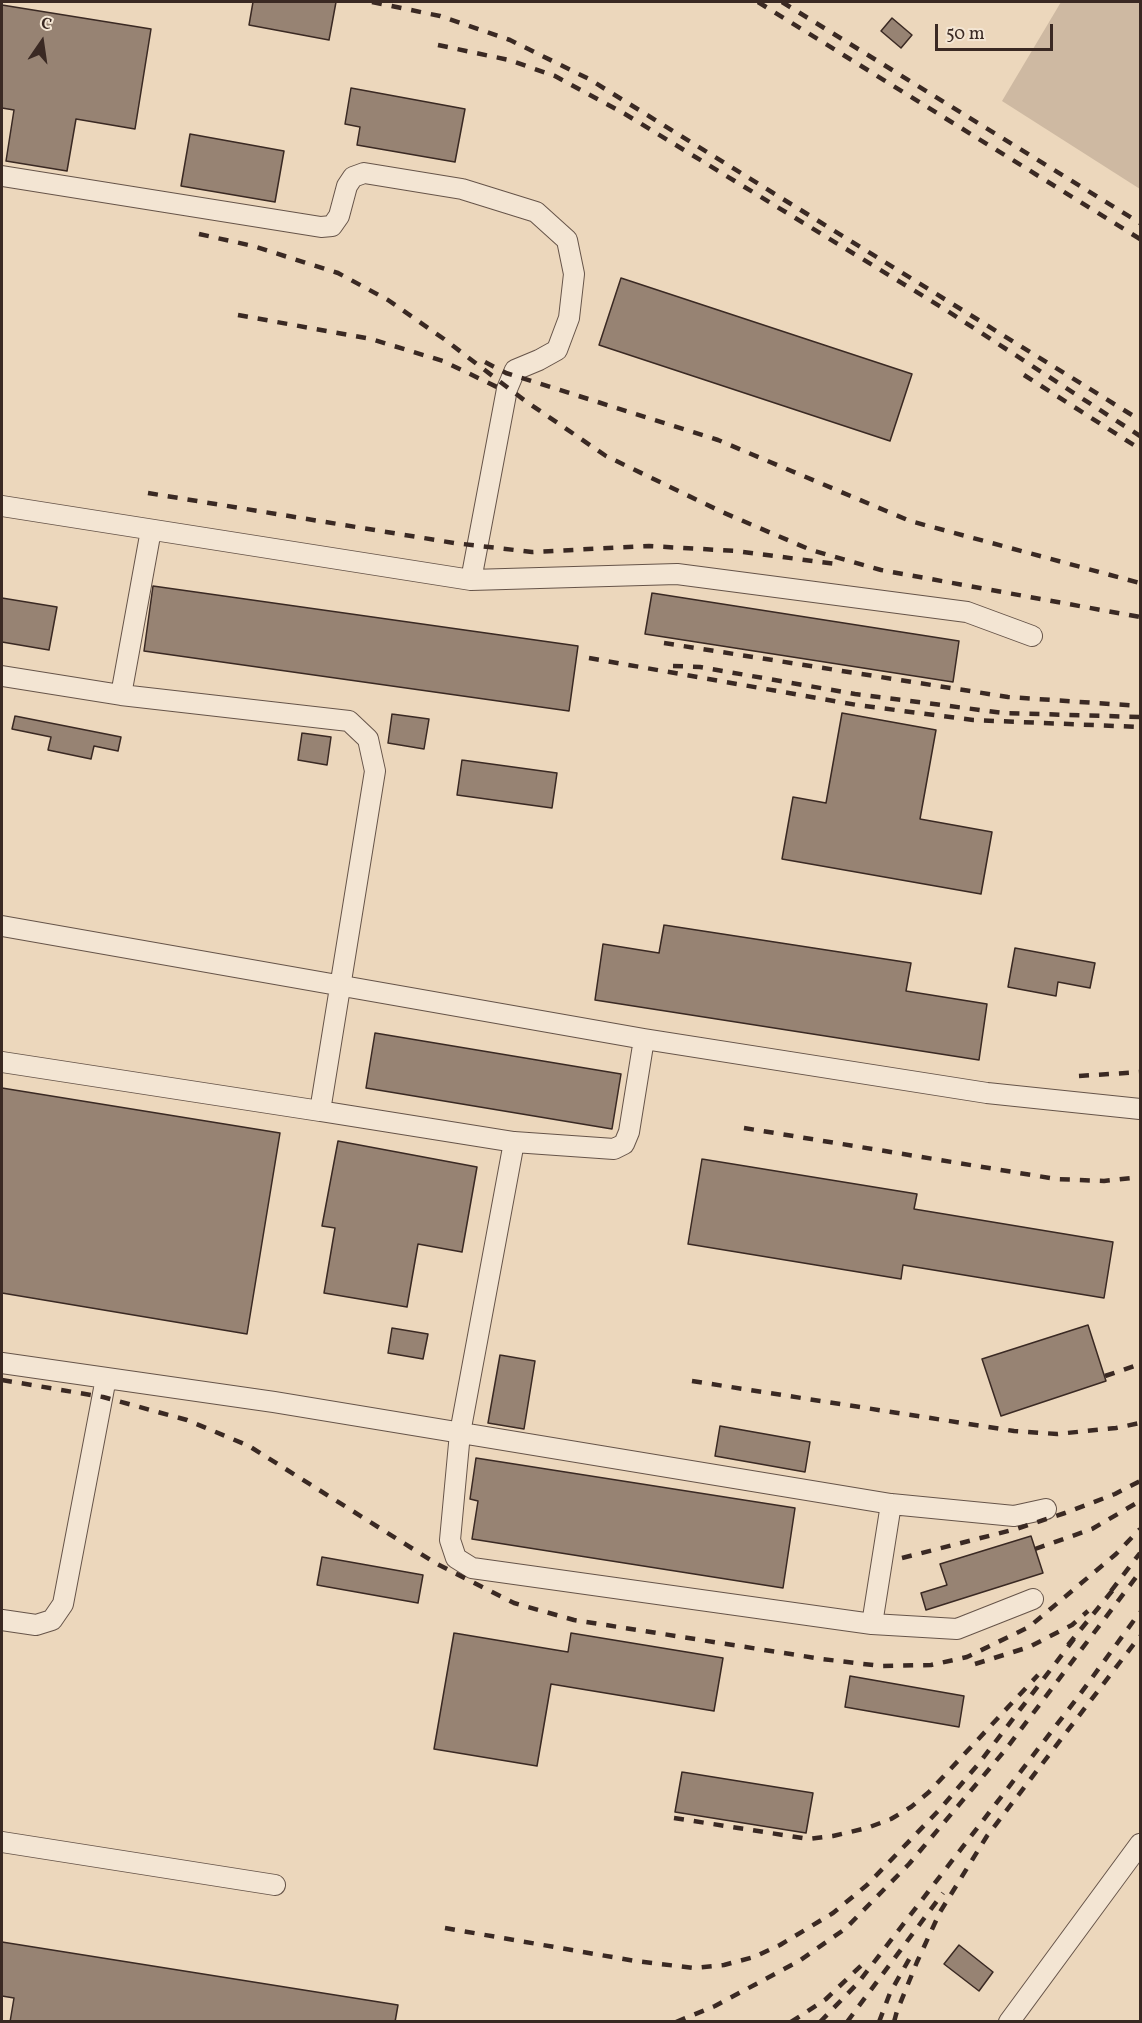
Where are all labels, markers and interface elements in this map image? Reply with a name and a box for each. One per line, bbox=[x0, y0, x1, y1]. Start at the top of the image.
north arrow bbox=[12, 12, 72, 72]
scale bar bbox=[938, 12, 1056, 50]
text: С bbox=[39, 13, 54, 36]
text: 50 m bbox=[946, 22, 985, 47]

